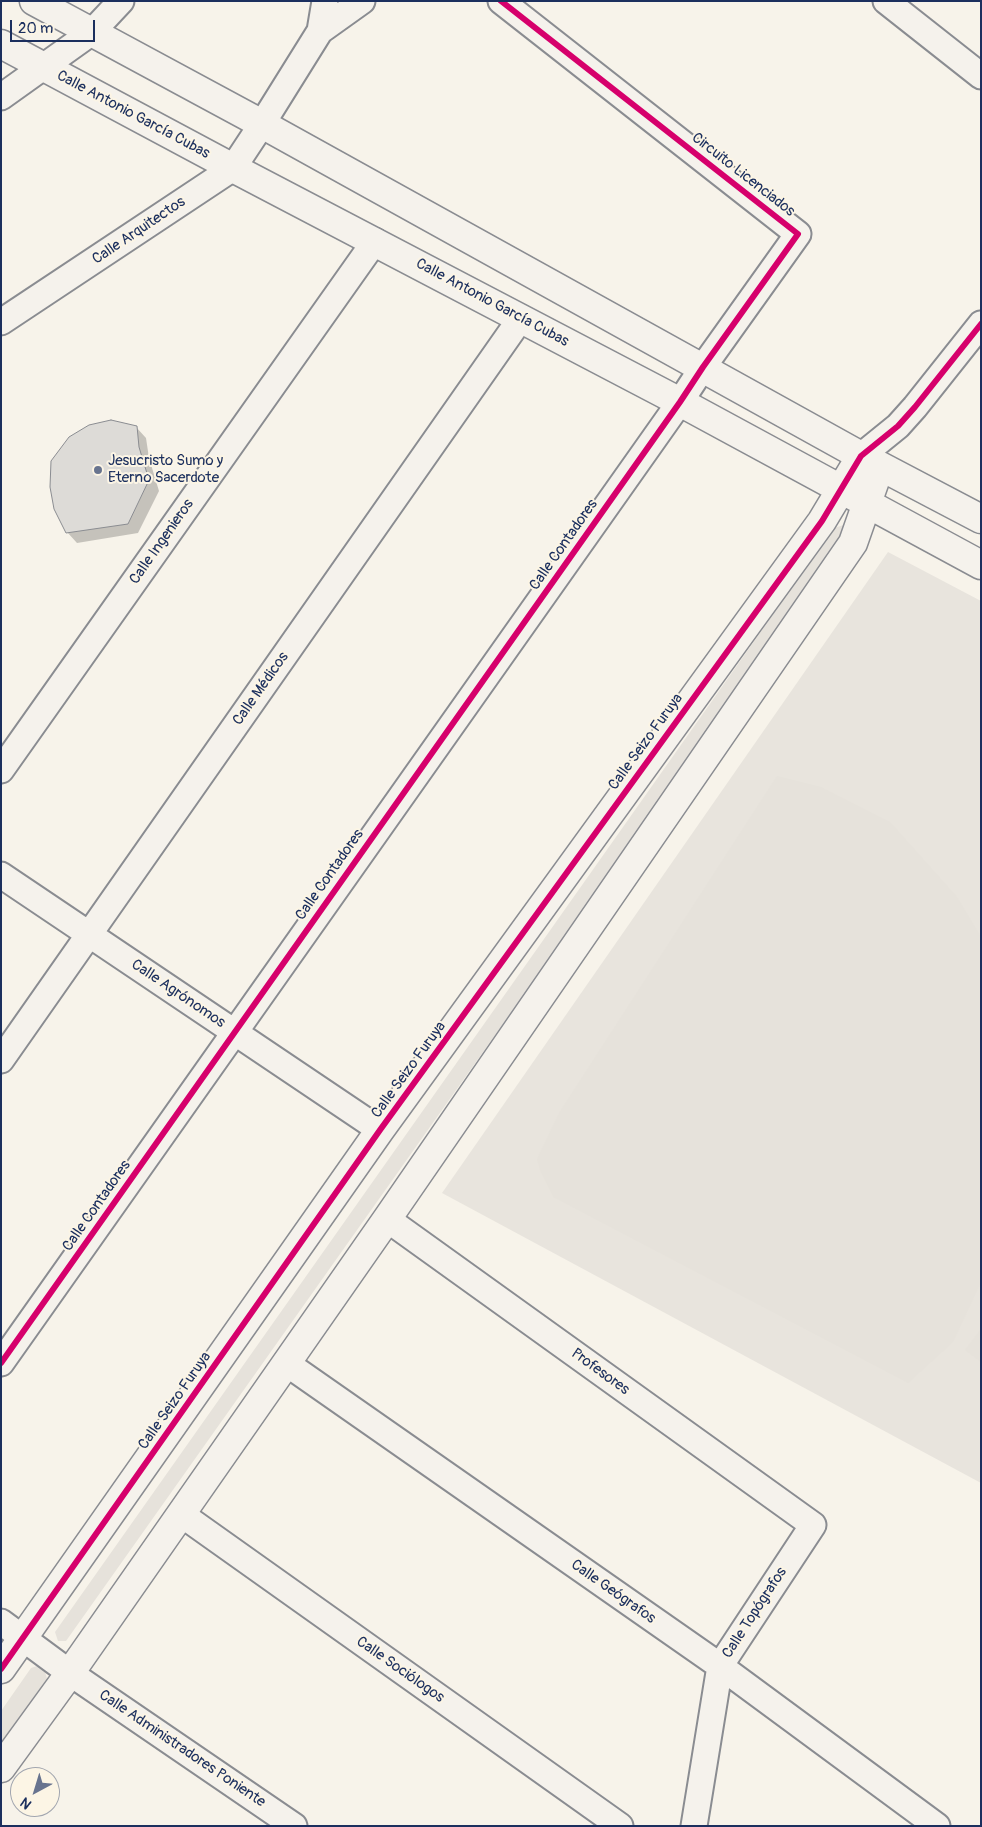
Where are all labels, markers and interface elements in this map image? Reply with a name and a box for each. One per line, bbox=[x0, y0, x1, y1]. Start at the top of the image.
scale bar bbox=[12, 10, 98, 42]
text: 20 m bbox=[18, 19, 53, 38]
street label: Calle Antonio García Cubas bbox=[53, 67, 213, 163]
street label: Circuito Licenciados bbox=[688, 129, 798, 221]
street label: Calle Arquitectos bbox=[89, 193, 189, 269]
street label: Calle Antonio García Cubas bbox=[412, 255, 572, 351]
place label: Jesucristo Sumo y Eterno Sacerdote bbox=[108, 452, 223, 487]
marker: Jesucristo Sumo y Eterno Sacerdote bbox=[92, 464, 104, 476]
street label: Calle Ingenieros bbox=[126, 496, 198, 588]
street label: Calle Contadores bbox=[526, 496, 602, 594]
street label: Calle Médicos bbox=[229, 649, 293, 729]
street label: Calle Seizo Furuya bbox=[605, 690, 687, 794]
street label: Calle Contadores bbox=[292, 826, 368, 924]
street label: Calle Agrónomos bbox=[128, 956, 228, 1032]
street label: Calle Seizo Furuya bbox=[368, 1018, 450, 1122]
street label: Calle Contadores bbox=[59, 1157, 135, 1255]
street label: Profesores bbox=[567, 1345, 633, 1399]
street label: Calle Seizo Furuya bbox=[135, 1349, 215, 1453]
street label: Calle Geógrafos bbox=[567, 1556, 659, 1628]
street label: Calle Topógrafos bbox=[719, 1564, 791, 1662]
street label: Calle Sociólogos bbox=[353, 1633, 447, 1707]
street label: Calle Administradores Poniente bbox=[95, 1686, 269, 1812]
north arrow bbox=[10, 1767, 60, 1817]
text: N bbox=[17, 1794, 35, 1813]

